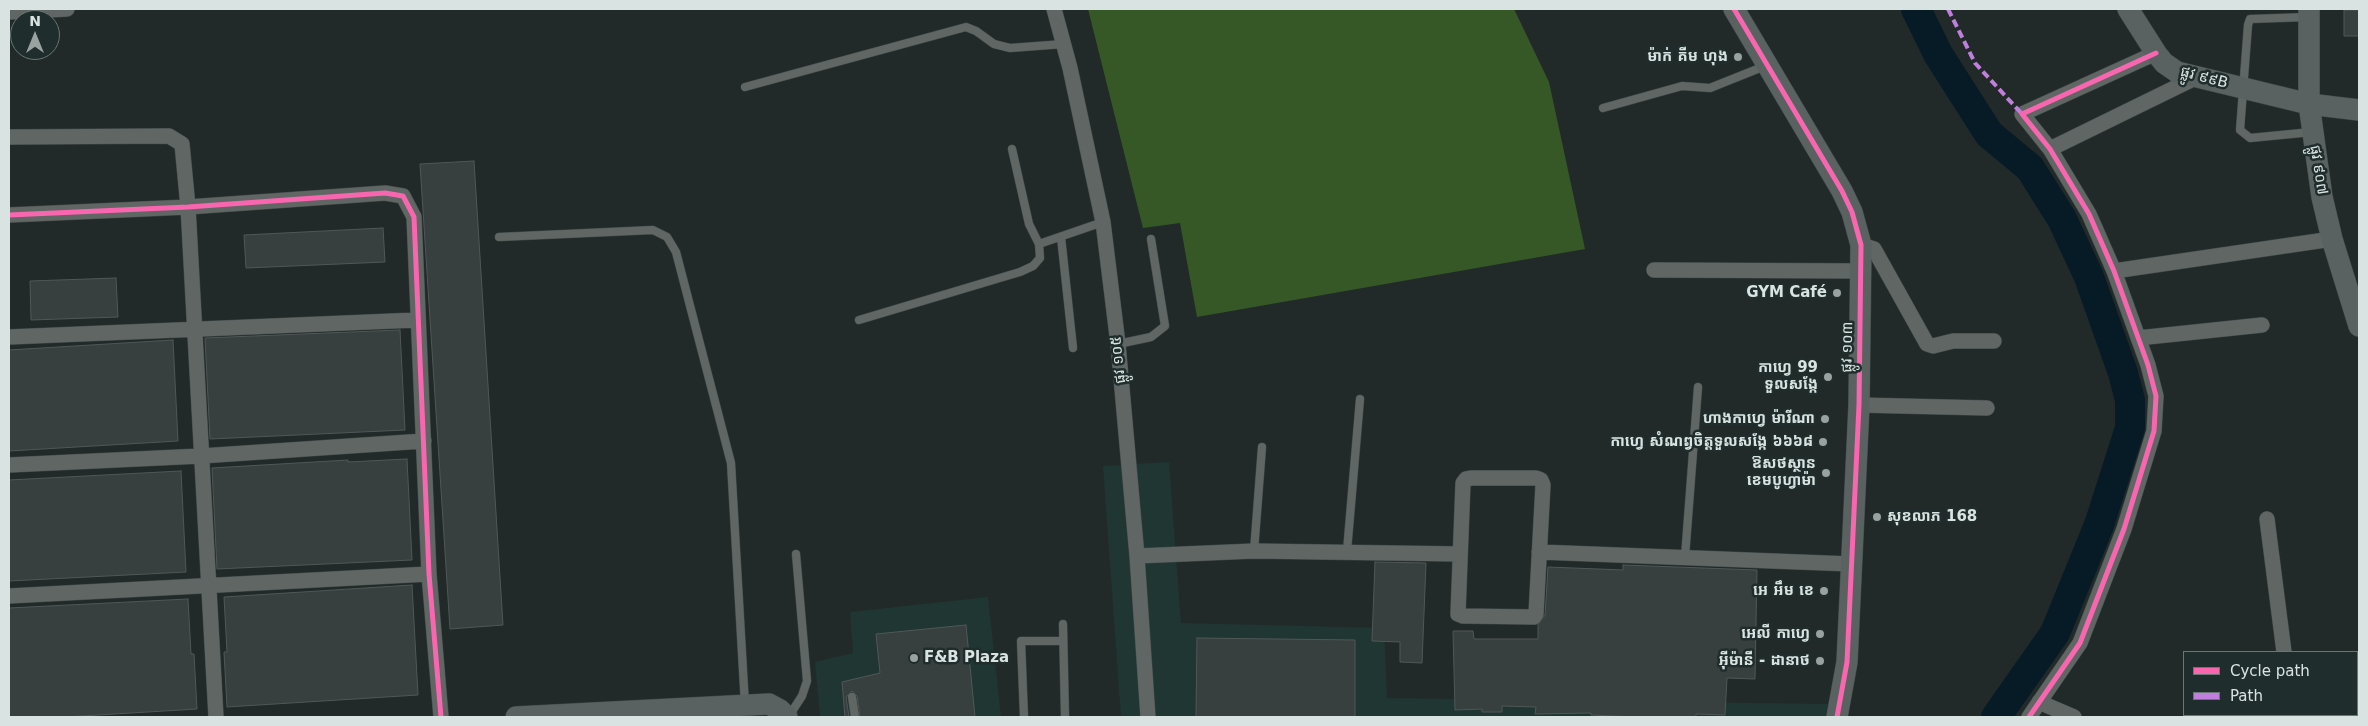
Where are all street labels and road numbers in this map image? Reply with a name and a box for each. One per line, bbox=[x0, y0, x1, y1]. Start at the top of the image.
street label: ផ្លូវ ៩៩B bbox=[2178, 63, 2230, 93]
street label: ផ្លូវ ៩០៧ bbox=[2305, 144, 2331, 196]
street label: ផ្លូវ ១០៣ bbox=[1839, 321, 1857, 373]
street label: ផ្លូវ ១០៥ bbox=[1108, 335, 1130, 385]

